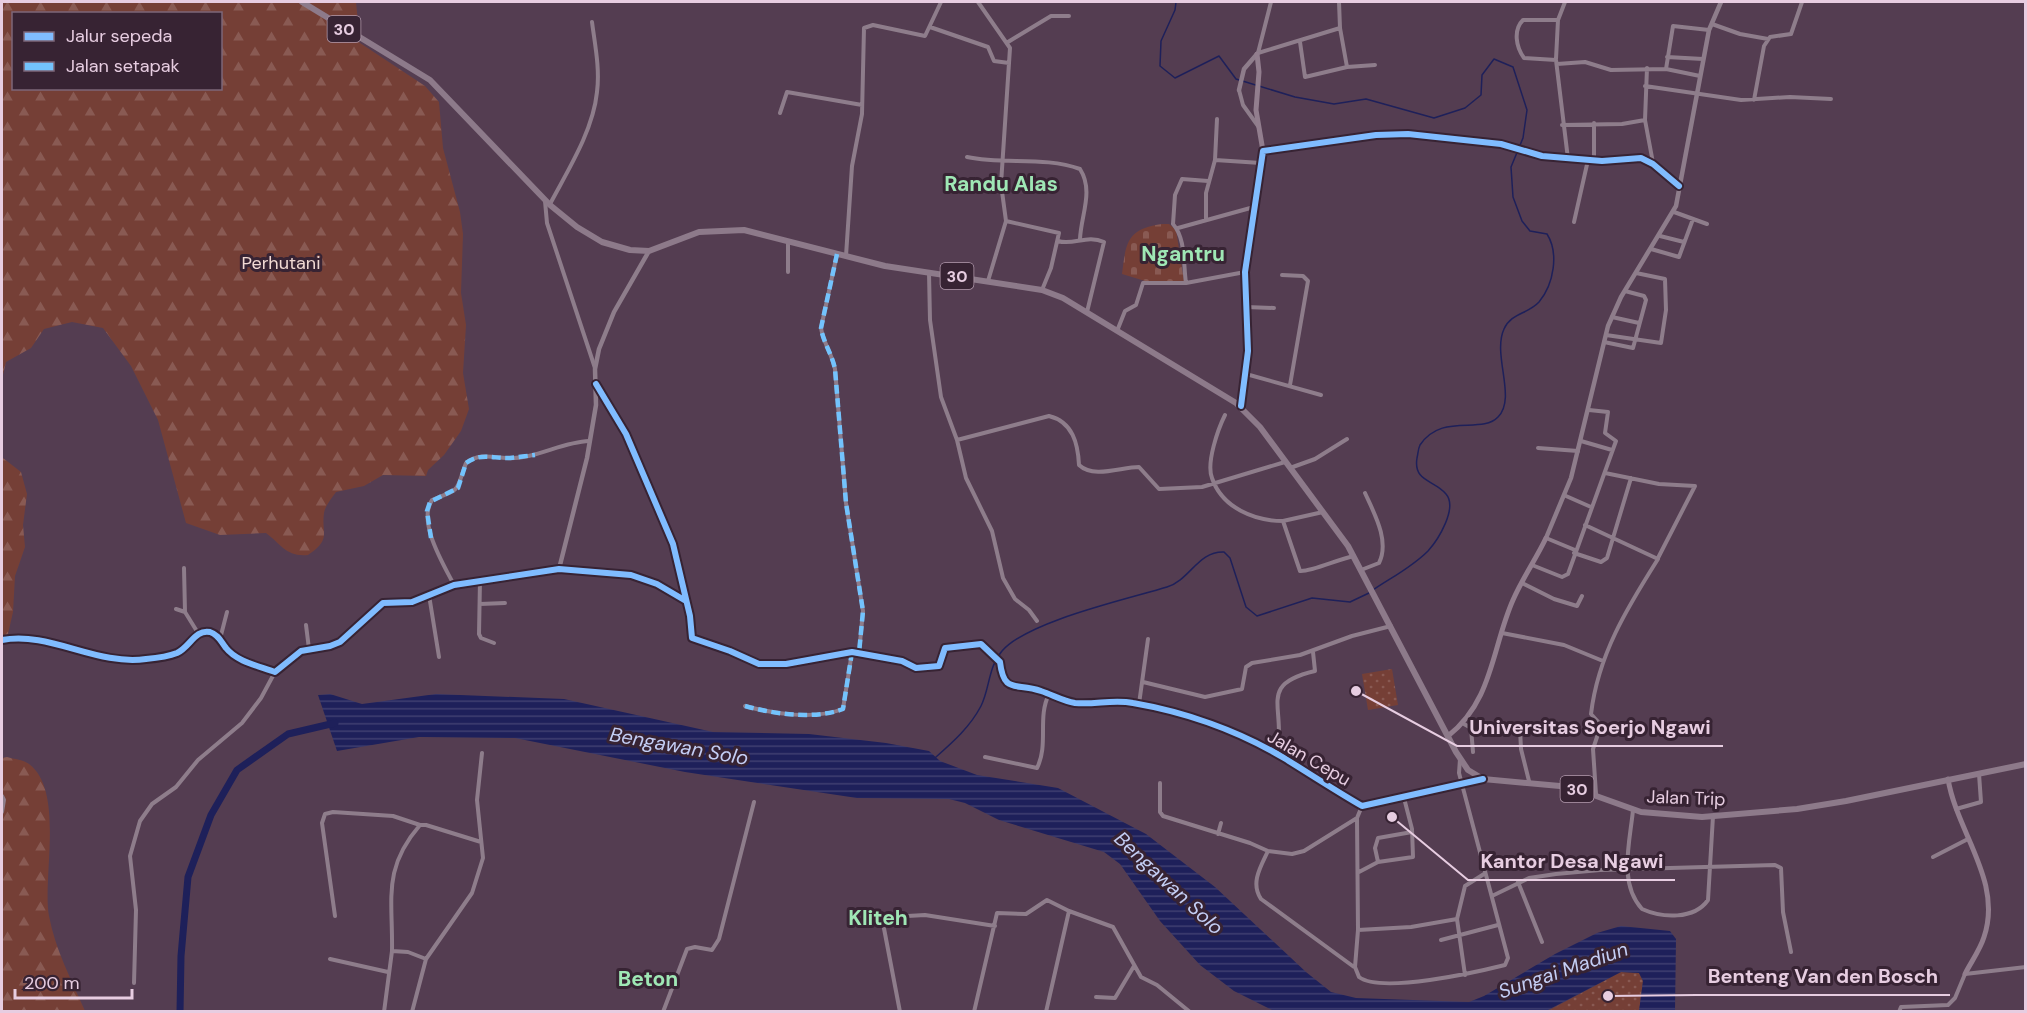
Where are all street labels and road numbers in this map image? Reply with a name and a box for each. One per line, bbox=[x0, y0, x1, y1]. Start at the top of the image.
road number: 30 bbox=[328, 16, 360, 42]
road number: 30 bbox=[940, 263, 974, 289]
street label: Jalan Cepu bbox=[1263, 724, 1355, 792]
road number: 30 bbox=[1560, 776, 1594, 802]
street label: Jalan Trip bbox=[1646, 785, 1726, 811]

